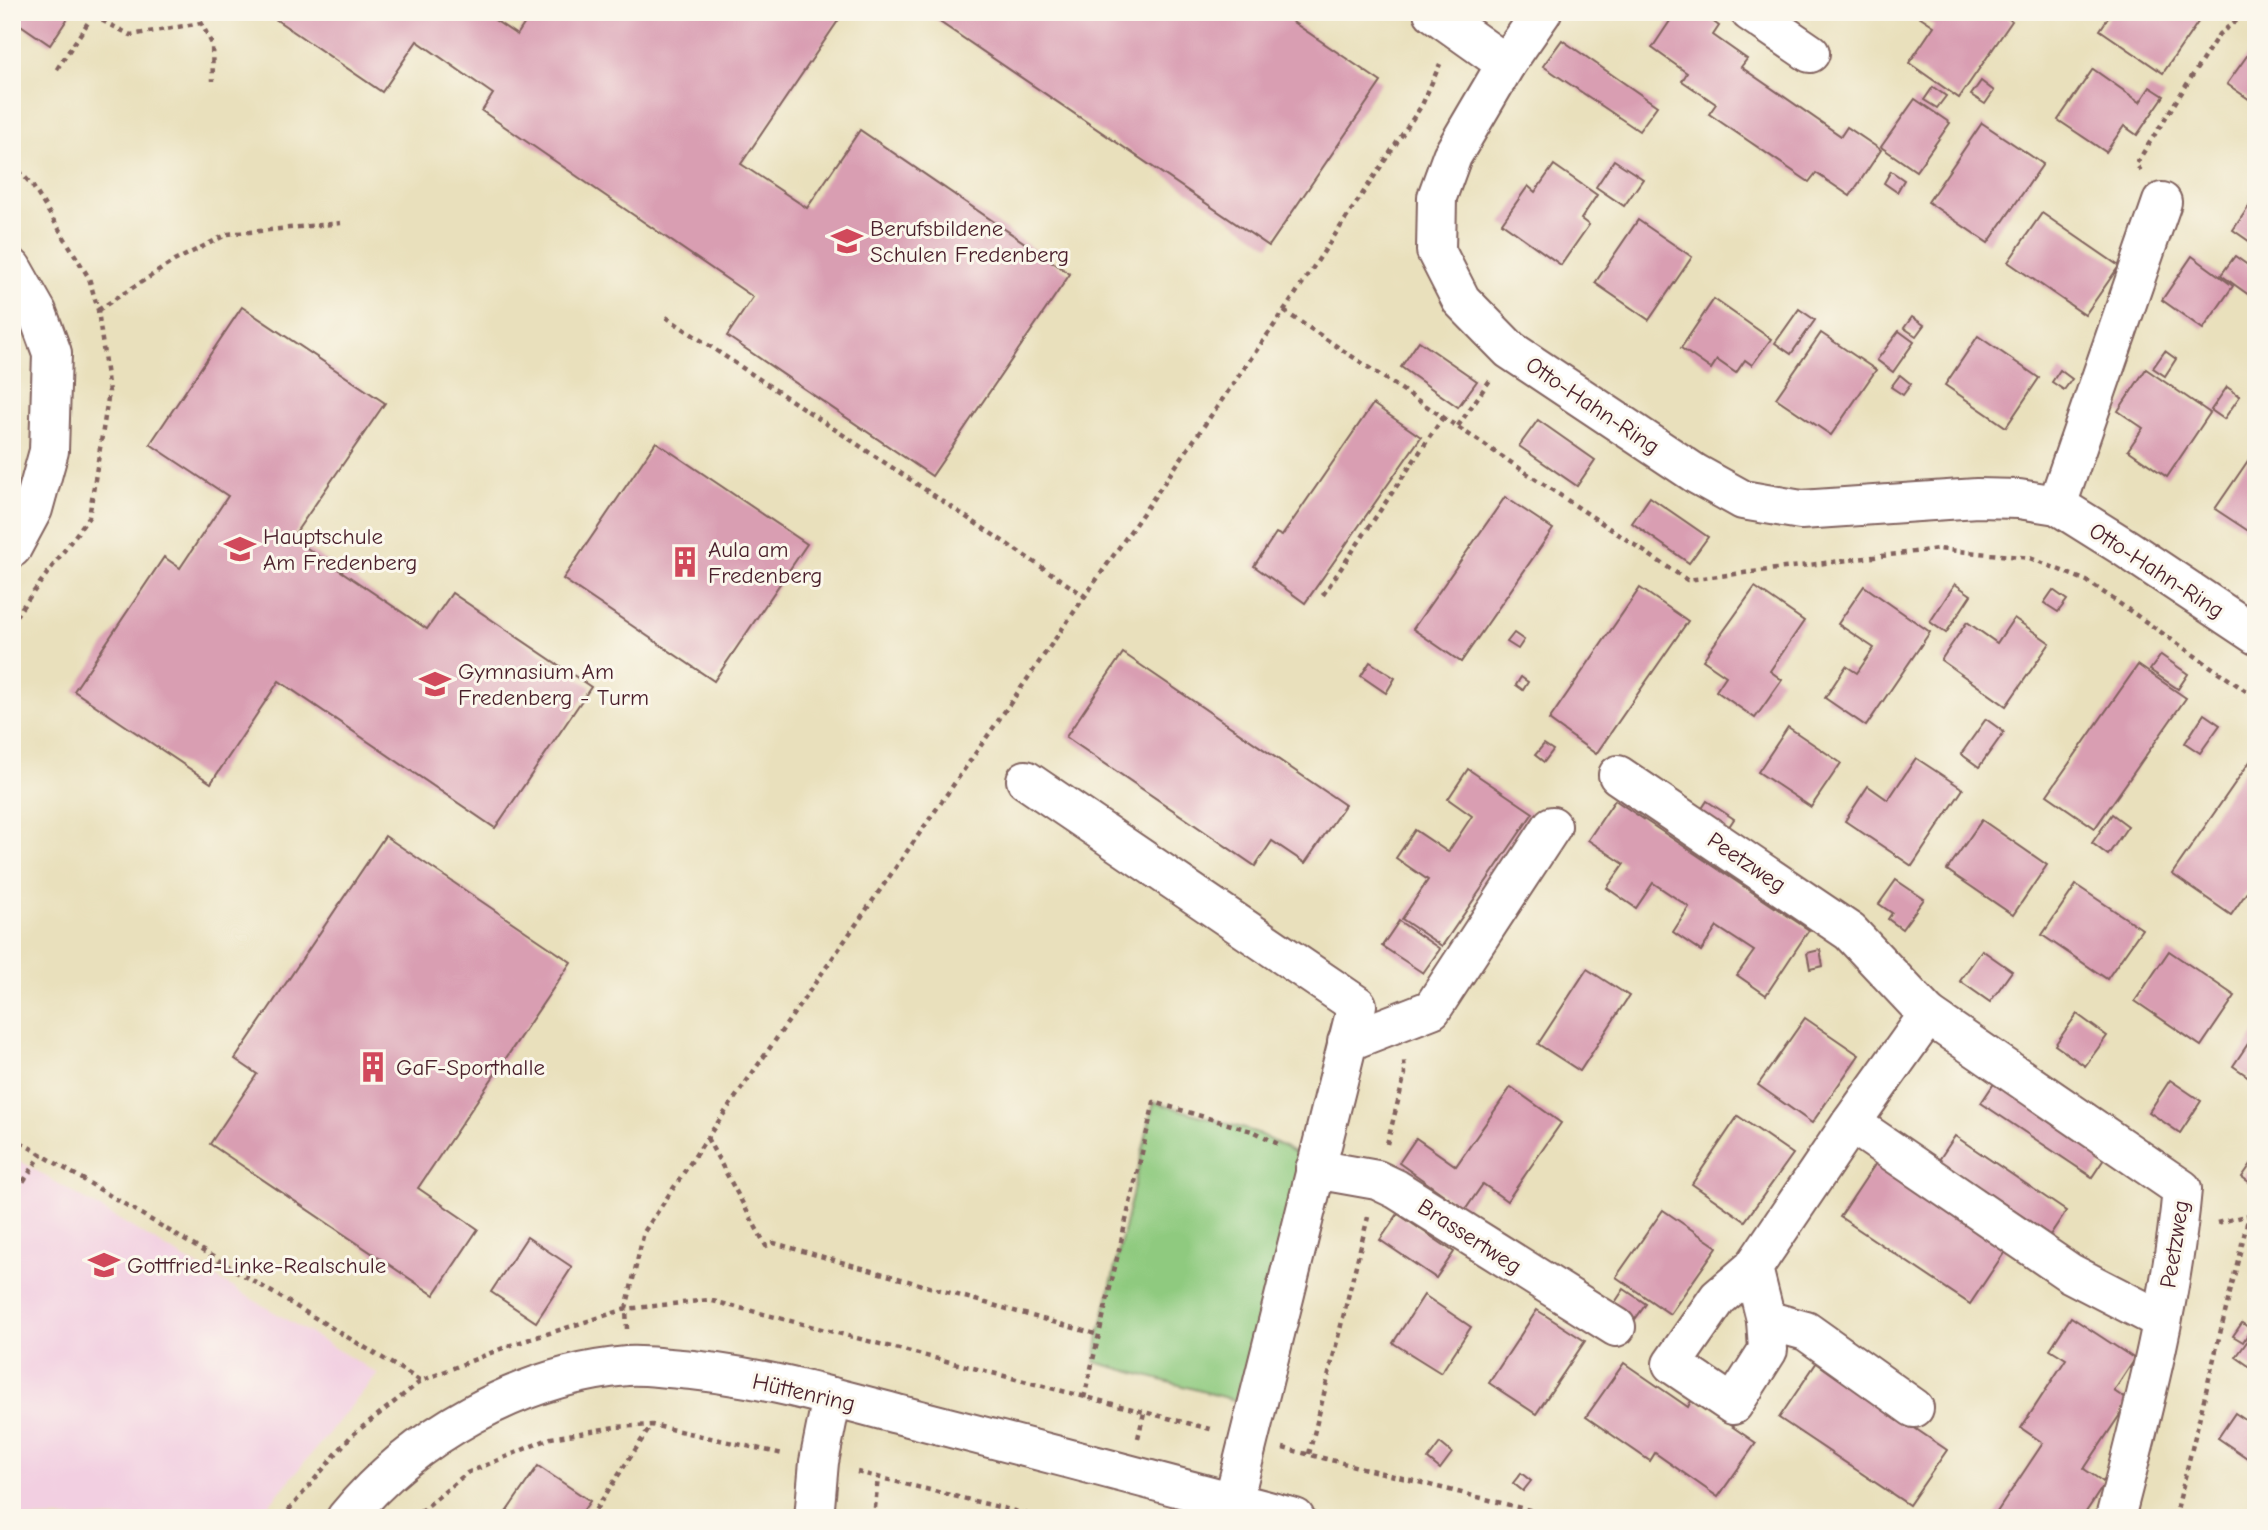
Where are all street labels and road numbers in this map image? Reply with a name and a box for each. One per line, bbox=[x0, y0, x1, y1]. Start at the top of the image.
street label: Otto-Hahn-Ring bbox=[1521, 351, 1665, 460]
street label: Otto-Hahn-Ring bbox=[2084, 517, 2229, 624]
street label: Peetzweg bbox=[1702, 826, 1791, 898]
street label: Brassertweg bbox=[1413, 1193, 1527, 1280]
street label: Peetzweg bbox=[2154, 1198, 2195, 1290]
street label: Hüttenring bbox=[750, 1368, 858, 1417]

